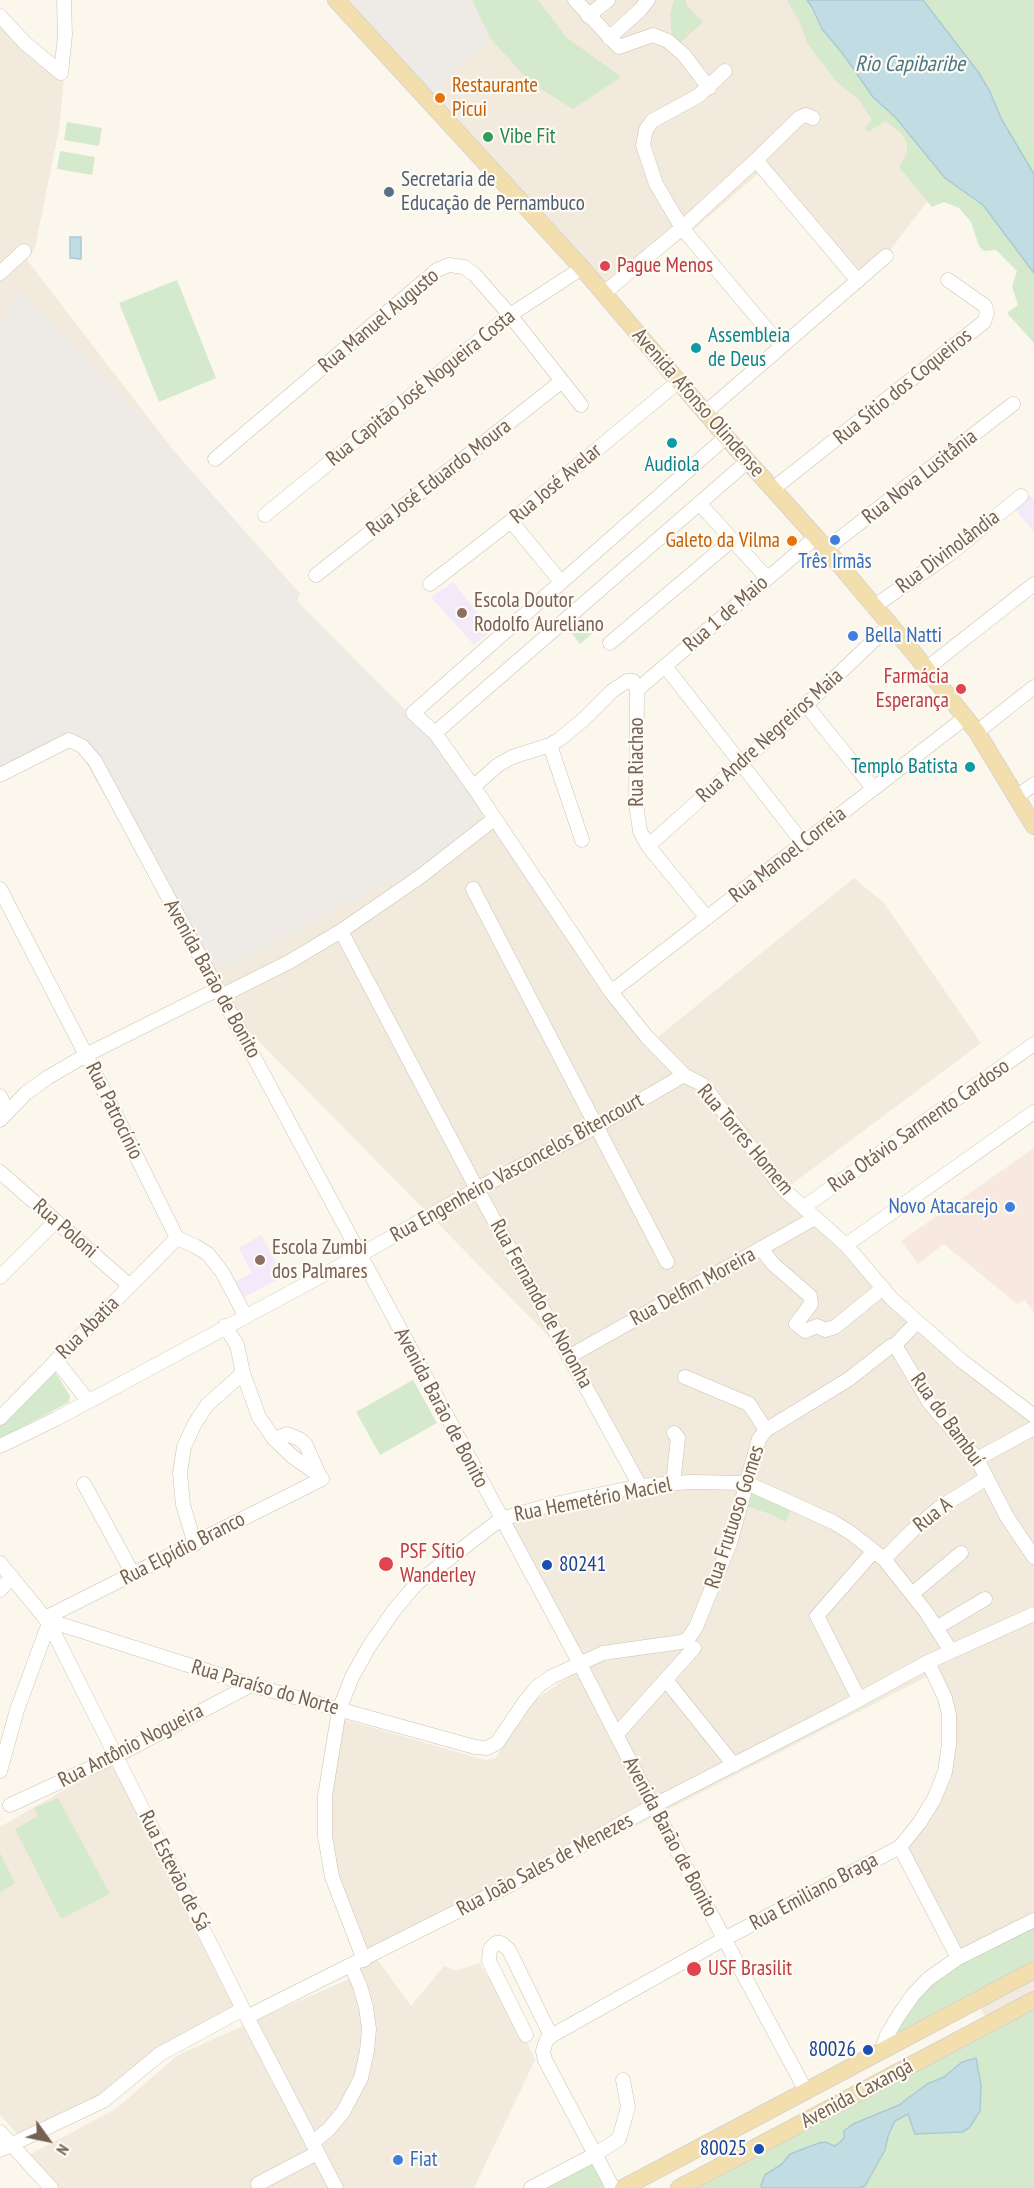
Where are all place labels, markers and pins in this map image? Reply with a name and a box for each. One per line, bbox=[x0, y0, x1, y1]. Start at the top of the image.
place label: Restaurante Picui bbox=[452, 73, 538, 123]
marker: Restaurante Picui bbox=[433, 91, 447, 105]
place label: Vibe Fit bbox=[500, 124, 556, 150]
marker: Vibe Fit bbox=[481, 130, 495, 144]
place label: Secretaria de Educação de Pernambuco bbox=[401, 167, 585, 217]
marker: Secretaria de Educação de Pernambuco bbox=[382, 185, 396, 199]
place label: Pague Menos bbox=[617, 253, 713, 279]
marker: Pague Menos bbox=[598, 259, 612, 273]
place label: Assembleia de Deus bbox=[708, 323, 790, 373]
marker: Assembleia de Deus bbox=[689, 341, 703, 355]
marker: Audiola bbox=[665, 436, 679, 450]
place label: Audiola bbox=[644, 452, 700, 478]
place label: Galeto da Vilma bbox=[665, 528, 780, 554]
marker: Três Irmãs bbox=[828, 533, 842, 547]
marker: Galeto da Vilma bbox=[785, 534, 799, 548]
place label: Três Irmãs bbox=[798, 549, 872, 575]
place label: Escola Doutor Rodolfo Aureliano bbox=[474, 588, 604, 638]
marker: Escola Doutor Rodolfo Aureliano bbox=[455, 606, 469, 620]
place label: Bella Natti bbox=[865, 623, 942, 649]
marker: Bella Natti bbox=[846, 629, 860, 643]
place label: Farmácia Esperança bbox=[876, 664, 949, 714]
marker: Farmácia Esperança bbox=[954, 682, 968, 696]
place label: Templo Batista bbox=[851, 754, 958, 780]
marker: Templo Batista bbox=[963, 760, 977, 774]
place label: Novo Atacarejo bbox=[888, 1194, 998, 1220]
marker: Novo Atacarejo bbox=[1003, 1200, 1017, 1214]
place label: Escola Zumbi dos Palmares bbox=[272, 1235, 368, 1285]
marker: Escola Zumbi dos Palmares bbox=[253, 1253, 267, 1267]
place label: PSF Sítio Wanderley bbox=[400, 1539, 476, 1589]
place label: 80241 bbox=[559, 1552, 606, 1578]
marker: PSF Sítio Wanderley bbox=[377, 1555, 395, 1573]
marker: 80241 bbox=[540, 1558, 554, 1572]
place label: USF Brasilit bbox=[708, 1956, 792, 1982]
marker: USF Brasilit bbox=[685, 1960, 703, 1978]
place label: 80026 bbox=[809, 2037, 856, 2063]
marker: 80026 bbox=[861, 2043, 875, 2057]
place label: 80025 bbox=[700, 2136, 747, 2162]
marker: 80025 bbox=[752, 2142, 766, 2156]
place label: Fiat bbox=[410, 2147, 437, 2173]
marker: Fiat bbox=[391, 2153, 405, 2167]

